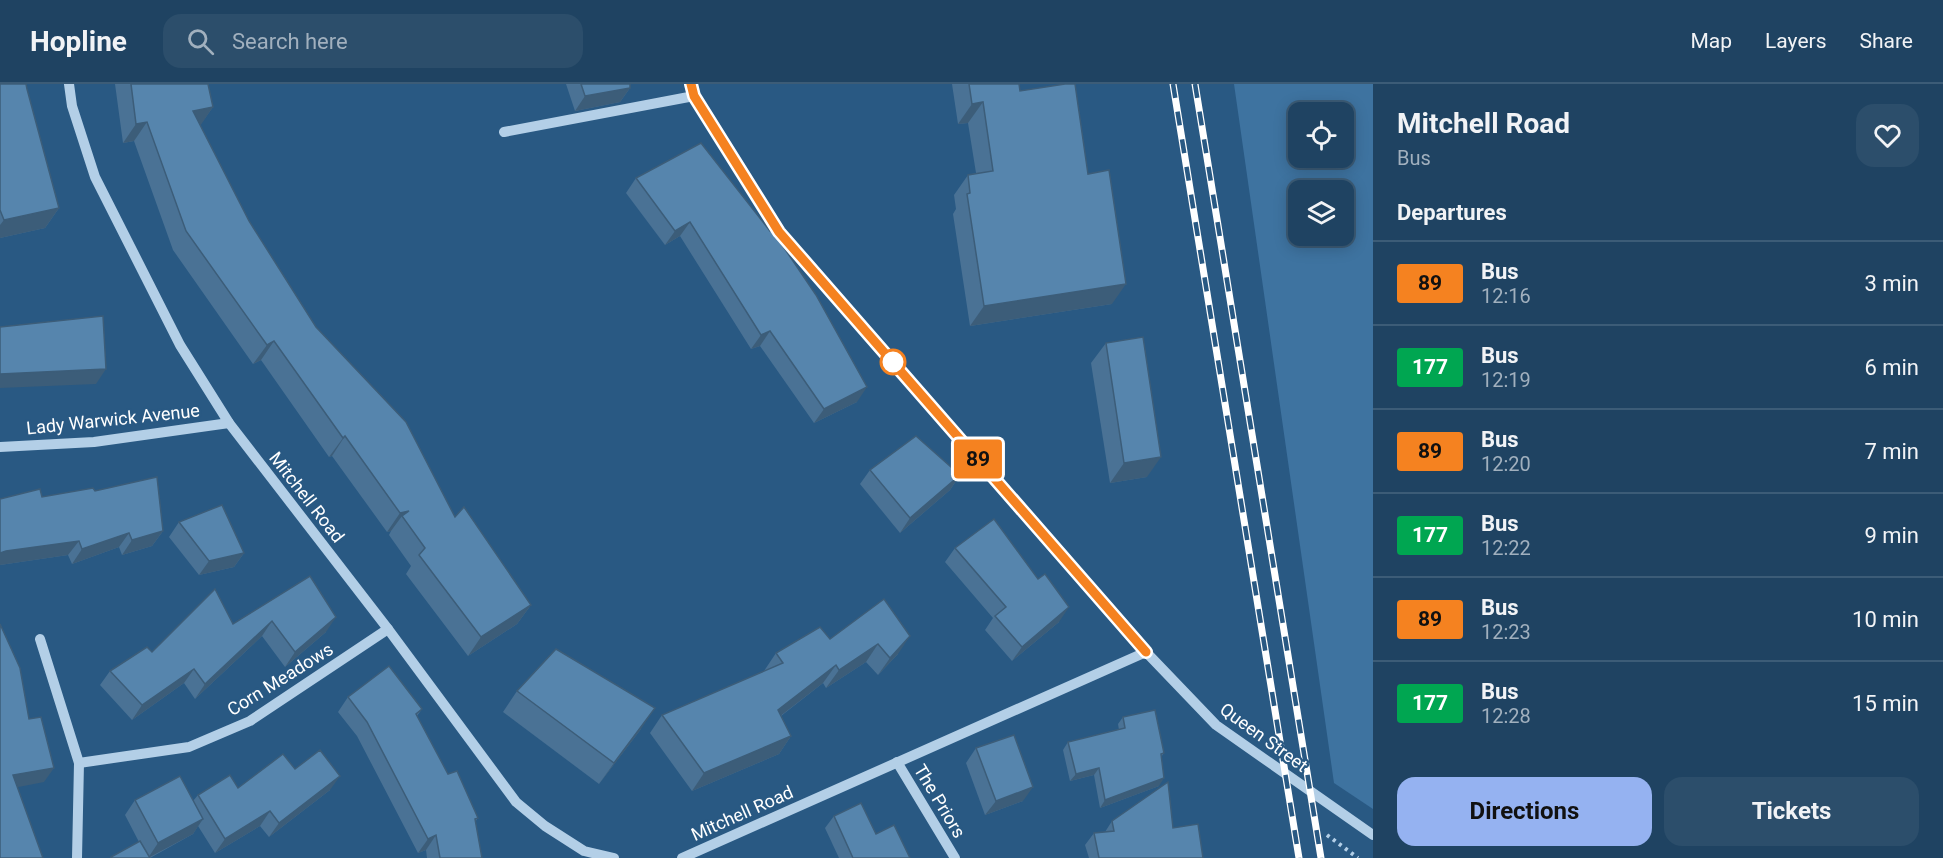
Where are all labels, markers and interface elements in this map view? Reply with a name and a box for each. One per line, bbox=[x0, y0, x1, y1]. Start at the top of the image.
search box bbox=[163, 14, 583, 68]
text: Hopline bbox=[30, 25, 127, 58]
icon: search bbox=[184, 25, 217, 58]
text: Search here bbox=[232, 29, 348, 54]
text: Map bbox=[1690, 29, 1732, 53]
text: Layers bbox=[1765, 29, 1826, 53]
text: Share bbox=[1859, 29, 1913, 53]
map controls bbox=[1288, 102, 1354, 246]
button: locate bbox=[1288, 102, 1354, 168]
button: heart bbox=[1856, 104, 1919, 167]
text: Mitchell Road bbox=[1397, 107, 1570, 140]
text: Bus bbox=[1397, 146, 1431, 170]
button: layers bbox=[1288, 180, 1354, 246]
text: Departures bbox=[1397, 200, 1507, 225]
text: Bus bbox=[1481, 259, 1519, 284]
text: 89 bbox=[1418, 271, 1442, 295]
text: 3 min bbox=[1864, 271, 1919, 296]
text: 12:16 bbox=[1481, 284, 1531, 308]
text: Bus bbox=[1481, 343, 1519, 368]
unlabelled marker bbox=[880, 349, 906, 375]
text: 177 bbox=[1412, 355, 1448, 379]
text: 6 min bbox=[1864, 355, 1919, 380]
text: 12:19 bbox=[1481, 368, 1531, 392]
street label: Lady Warwick Avenue bbox=[25, 399, 201, 439]
text: Bus bbox=[1481, 427, 1519, 452]
text: 89 bbox=[1418, 439, 1442, 463]
text: 7 min bbox=[1864, 439, 1919, 464]
line badge: 89 bbox=[951, 440, 1005, 478]
street label: Mitchell Road bbox=[265, 447, 349, 547]
text: 89 bbox=[966, 447, 990, 471]
text: 12:20 bbox=[1481, 452, 1531, 476]
text: Bus bbox=[1481, 511, 1519, 536]
text: 177 bbox=[1412, 523, 1448, 547]
text: 9 min bbox=[1864, 523, 1919, 548]
text: 12:22 bbox=[1481, 536, 1531, 560]
text: Bus bbox=[1481, 595, 1519, 620]
text: 89 bbox=[1418, 607, 1442, 631]
text: 10 min bbox=[1852, 607, 1919, 632]
text: 12:23 bbox=[1481, 620, 1531, 644]
street label: Corn Meadows bbox=[223, 638, 337, 720]
text: Bus bbox=[1481, 679, 1519, 704]
text: 177 bbox=[1412, 691, 1448, 715]
text: 15 min bbox=[1852, 691, 1919, 716]
street label: Queen Street bbox=[1216, 698, 1312, 776]
text: 12:28 bbox=[1481, 704, 1531, 728]
street label: The Priors bbox=[910, 760, 970, 842]
button: Directions bbox=[1397, 777, 1652, 846]
button: Tickets bbox=[1664, 777, 1919, 846]
street label: Mitchell Road bbox=[688, 781, 796, 845]

